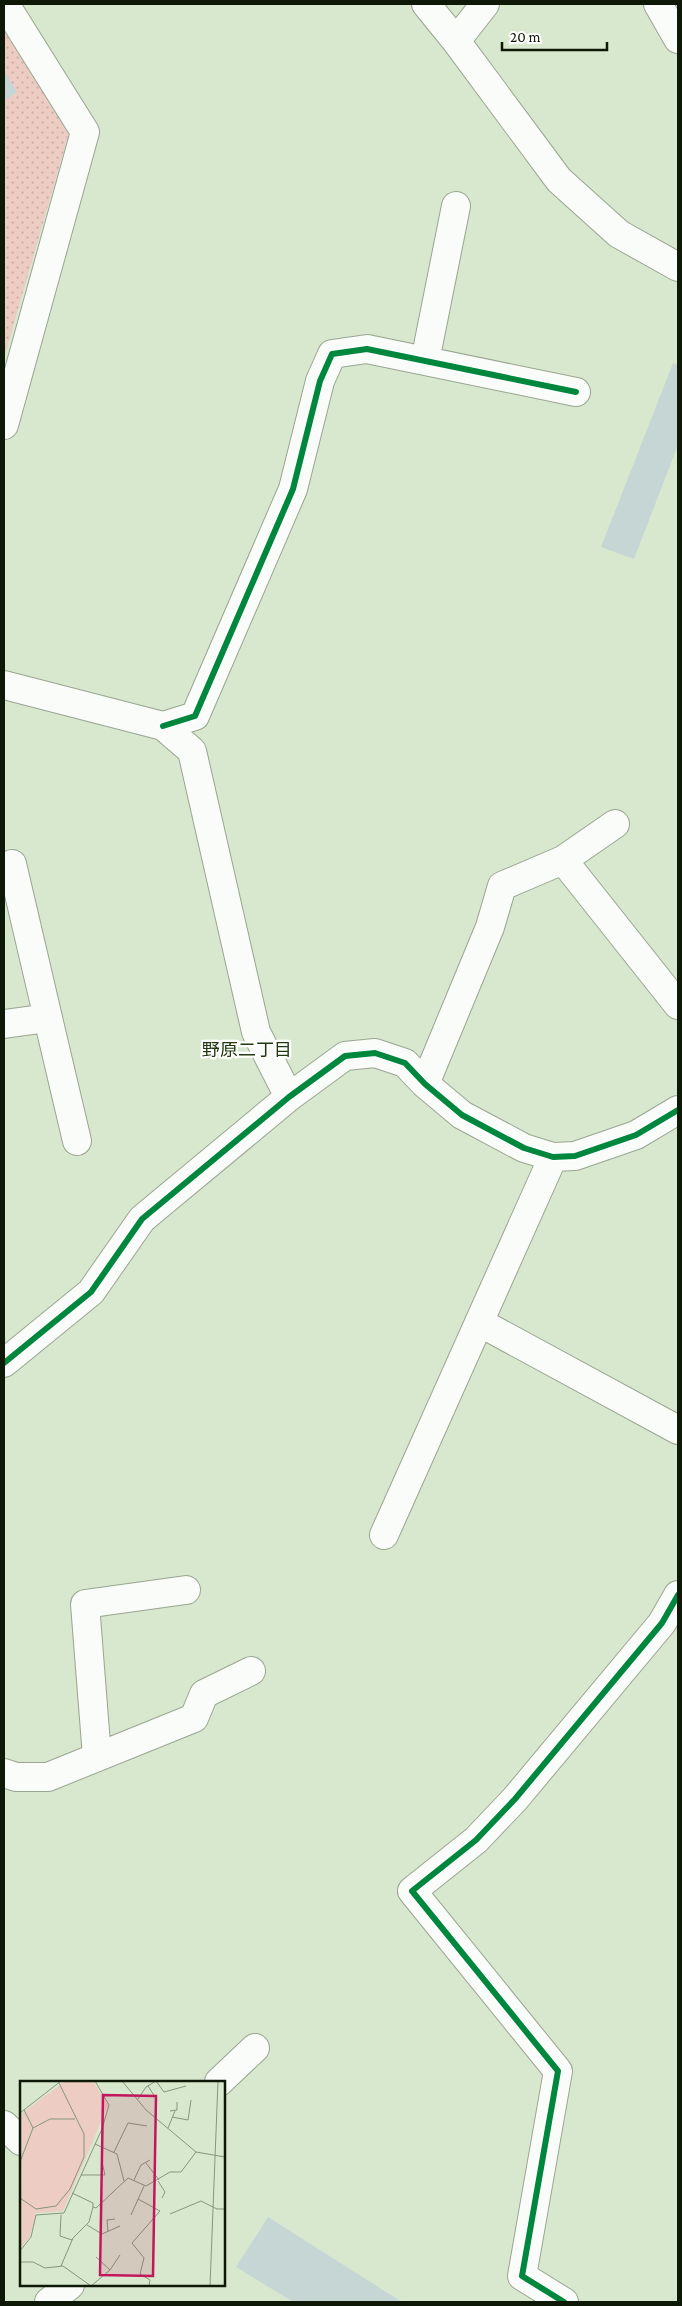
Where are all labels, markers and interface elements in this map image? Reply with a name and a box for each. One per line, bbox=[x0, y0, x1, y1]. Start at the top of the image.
scale bar bbox=[502, 20, 607, 52]
text: 20 m bbox=[510, 29, 541, 45]
district label: 野原二丁目 bbox=[202, 1040, 292, 1060]
inset map bbox=[20, 2081, 225, 2286]

